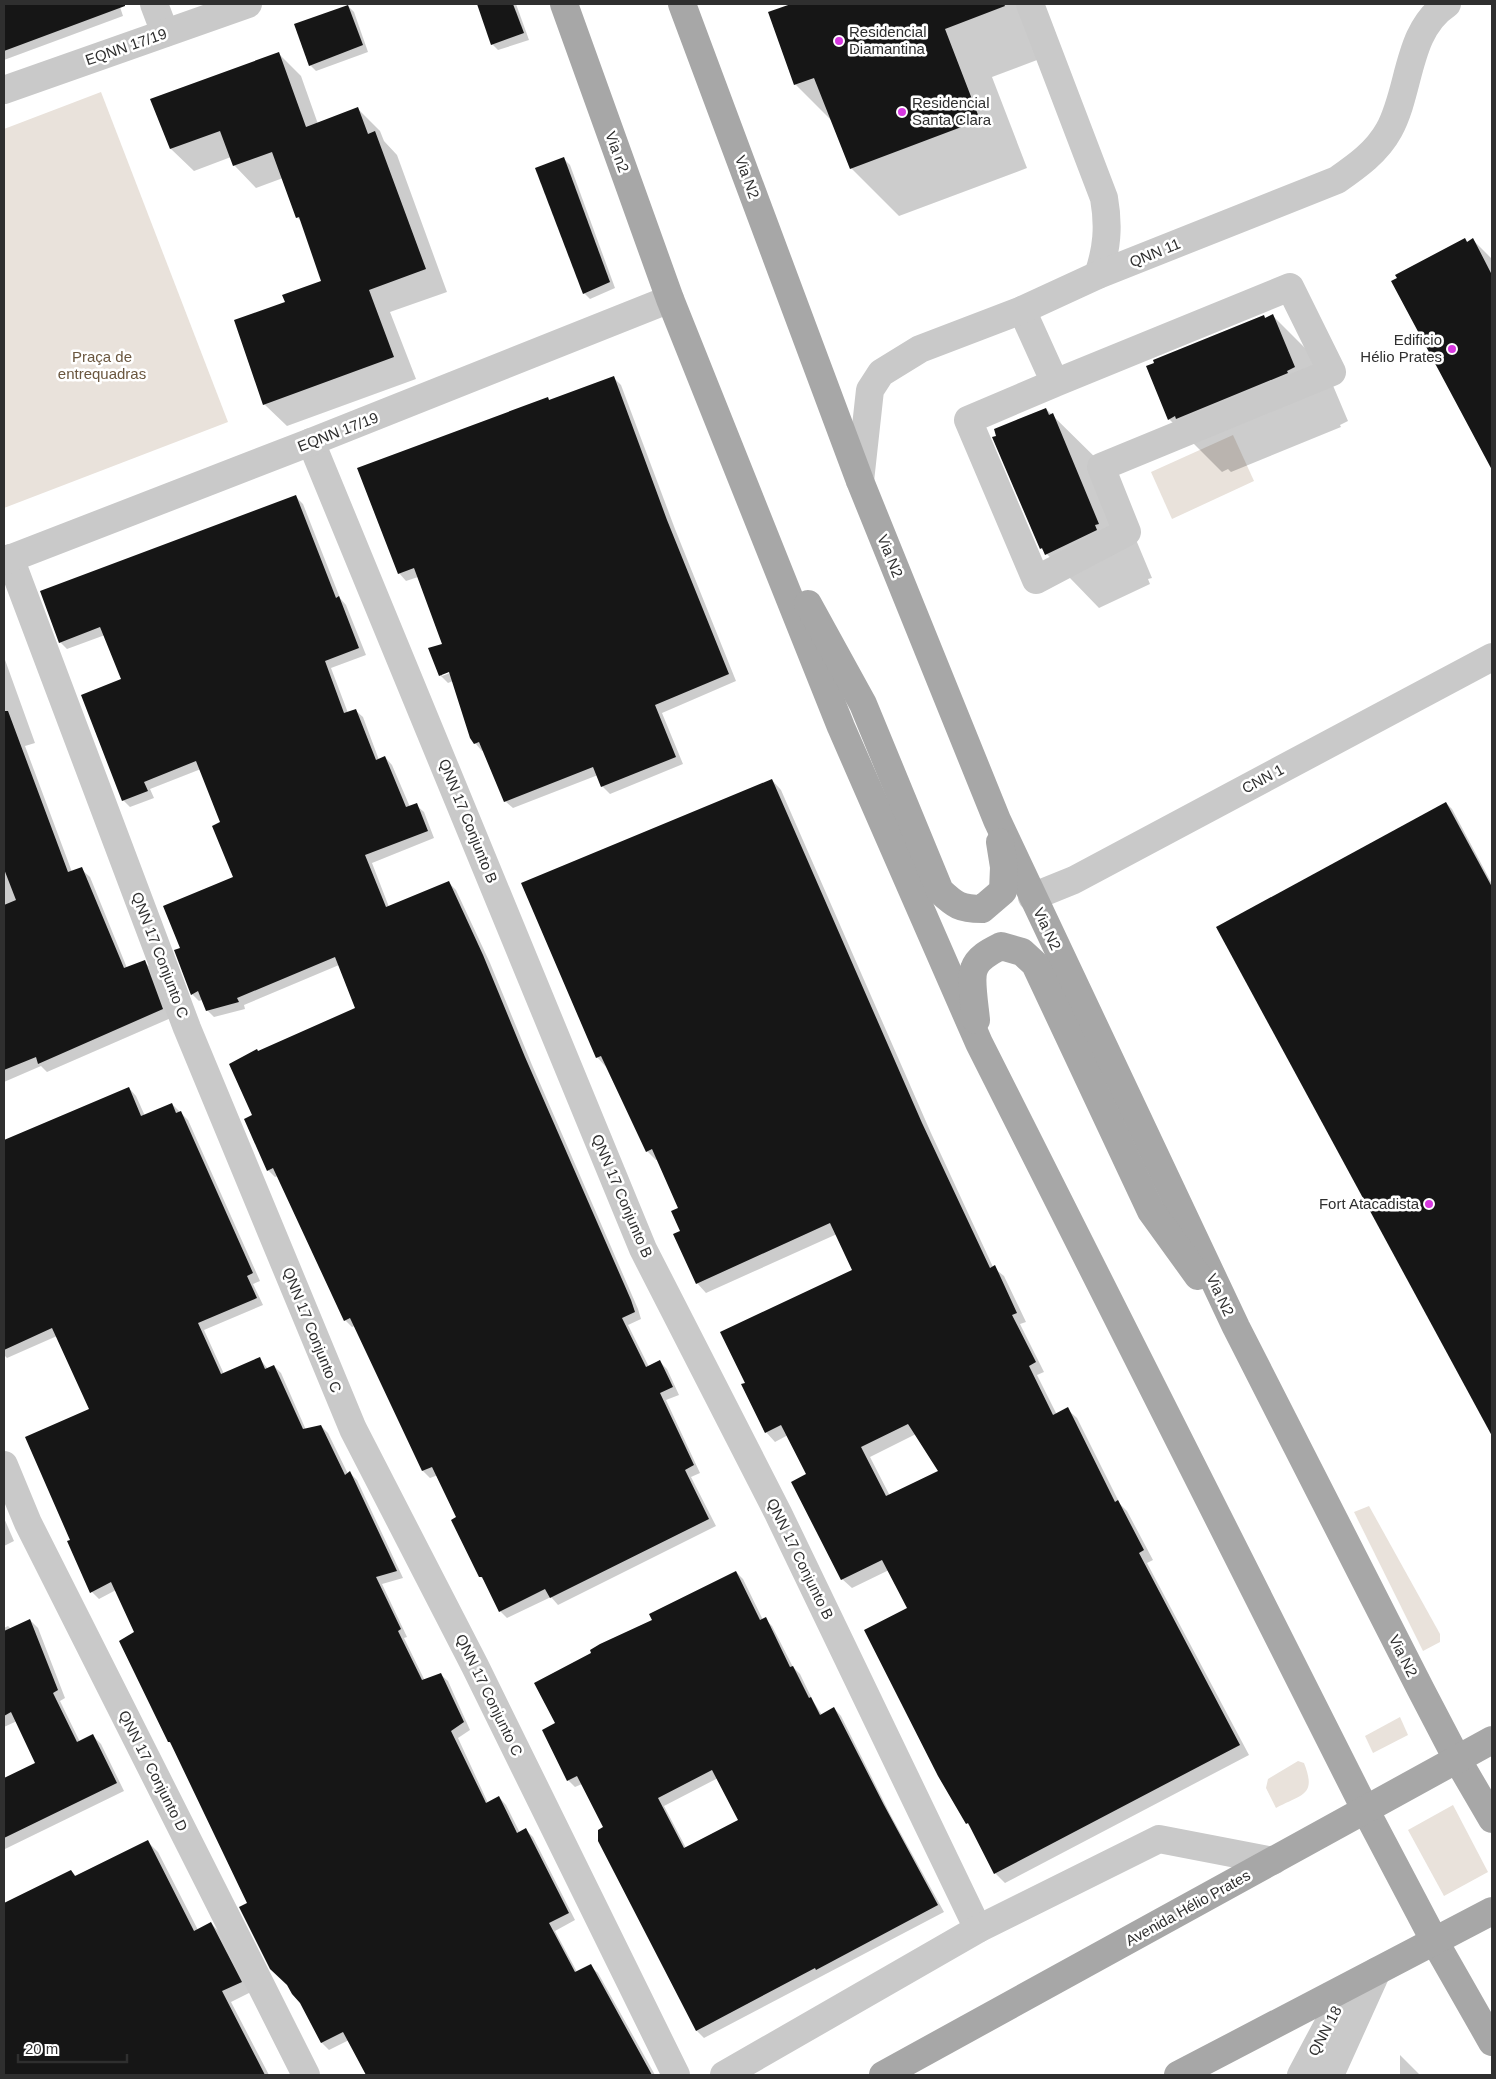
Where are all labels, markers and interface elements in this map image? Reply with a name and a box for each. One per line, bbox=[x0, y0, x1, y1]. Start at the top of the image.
place label: Residencial Diamantina bbox=[849, 23, 927, 57]
street label: EQNN 17/19 bbox=[83, 25, 169, 68]
marker: Residencial Diamantina bbox=[833, 35, 845, 47]
place label: Residencial Santa Clara bbox=[912, 94, 992, 128]
marker: Residencial Santa Clara bbox=[896, 106, 908, 118]
street label: Via n2 bbox=[602, 129, 633, 175]
street label: Via N2 bbox=[732, 153, 763, 201]
street label: QNN 11 bbox=[1127, 235, 1183, 270]
place label: Edificio Hélio Prates bbox=[1360, 331, 1442, 365]
marker: Edificio Hélio Prates bbox=[1446, 343, 1458, 355]
park label: Praça de entrequadras bbox=[58, 348, 146, 382]
street label: EQNN 17/19 bbox=[295, 408, 381, 455]
street label: Via N2 bbox=[874, 532, 907, 580]
street label: QNN 17 Conjunto B bbox=[436, 756, 501, 885]
street label: CNN 1 bbox=[1239, 760, 1287, 797]
street label: QNN 17 Conjunto C bbox=[129, 890, 192, 1020]
street label: Via N2 bbox=[1030, 905, 1065, 953]
street label: QNN 17 Conjunto B bbox=[589, 1131, 656, 1260]
place label: Fort Atacadista bbox=[1319, 1195, 1420, 1212]
marker: Fort Atacadista bbox=[1423, 1198, 1435, 1210]
street label: QNN 17 Conjunto C bbox=[280, 1265, 345, 1395]
street label: Via N2 bbox=[1203, 1271, 1238, 1319]
street label: QNN 17 Conjunto B bbox=[764, 1495, 837, 1622]
street label: QNN 17 Conjunto C bbox=[453, 1631, 526, 1759]
street label: Via N2 bbox=[1386, 1632, 1421, 1680]
street label: QNN 17 Conjunto D bbox=[116, 1707, 191, 1834]
street label: Avenida Hélio Prates bbox=[1122, 1866, 1253, 1949]
street label: QNN 18 bbox=[1304, 2003, 1345, 2059]
scale bar bbox=[18, 2032, 126, 2064]
text: 20 m bbox=[25, 2040, 58, 2057]

